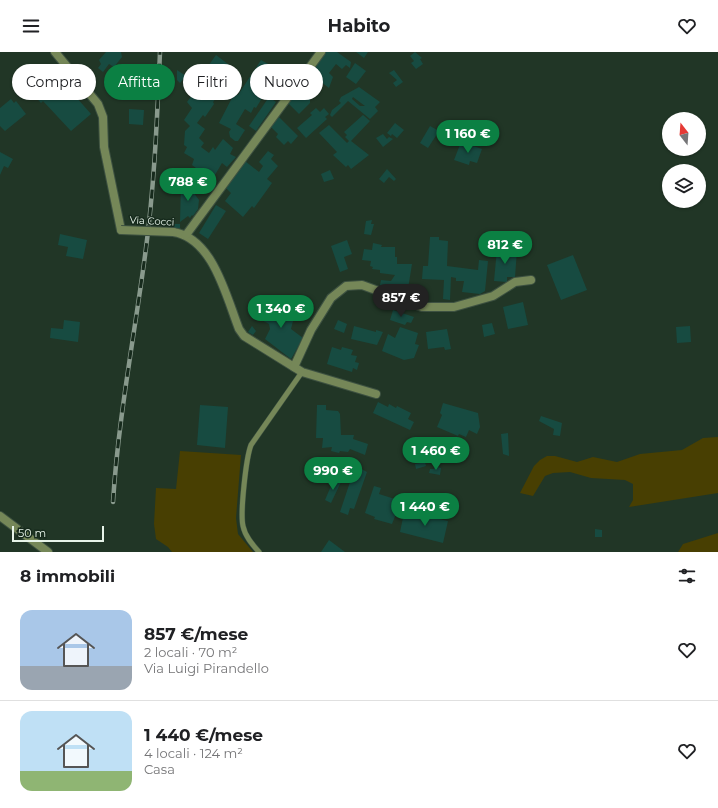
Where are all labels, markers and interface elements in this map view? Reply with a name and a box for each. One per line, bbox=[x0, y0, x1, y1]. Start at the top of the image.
icon: menu bbox=[20, 15, 42, 37]
text: Habito bbox=[328, 15, 390, 37]
icon: heart bbox=[676, 15, 698, 37]
chip: Compra bbox=[12, 64, 96, 100]
chip: Affitta bbox=[104, 64, 175, 100]
chip: Filtri bbox=[183, 64, 242, 100]
chip: Nuovo bbox=[250, 64, 323, 100]
north arrow bbox=[662, 112, 706, 156]
map controls bbox=[662, 112, 706, 208]
pin: 1 160 € bbox=[431, 120, 505, 154]
text: 1 160 € bbox=[445, 125, 491, 141]
button: layers bbox=[662, 164, 706, 208]
pin: 788 € bbox=[160, 168, 216, 202]
text: 788 € bbox=[168, 173, 208, 189]
street label: Via Cocci bbox=[129, 213, 175, 229]
pin: 812 € bbox=[477, 231, 533, 265]
text: 812 € bbox=[487, 236, 523, 252]
pin: 857 € bbox=[373, 284, 429, 318]
text: 857 € bbox=[382, 289, 420, 305]
pin: 1 340 € bbox=[244, 295, 318, 329]
text: 1 340 € bbox=[257, 300, 305, 316]
pin: 1 460 € bbox=[399, 437, 473, 471]
text: 1 460 € bbox=[411, 442, 461, 458]
pin: 990 € bbox=[305, 457, 361, 491]
text: 990 € bbox=[313, 462, 353, 478]
pin: 1 440 € bbox=[388, 493, 462, 527]
text: 1 440 € bbox=[400, 498, 450, 514]
scale bar bbox=[12, 524, 104, 543]
text: 50 m bbox=[18, 526, 46, 540]
icon: filters bbox=[676, 565, 698, 587]
text: 8 immobili bbox=[20, 566, 115, 586]
text: 857 €/mese bbox=[144, 624, 248, 644]
icon: home bbox=[52, 626, 100, 674]
icon: heart bbox=[676, 639, 698, 661]
text: 2 locali · 70 m² bbox=[144, 644, 237, 660]
text: Via Luigi Pirandello bbox=[144, 660, 269, 676]
text: 1 440 €/mese bbox=[144, 725, 263, 745]
icon: home bbox=[52, 727, 100, 775]
icon: heart bbox=[676, 740, 698, 762]
text: 4 locali · 124 m² bbox=[144, 745, 243, 761]
text: Casa bbox=[144, 761, 175, 777]

